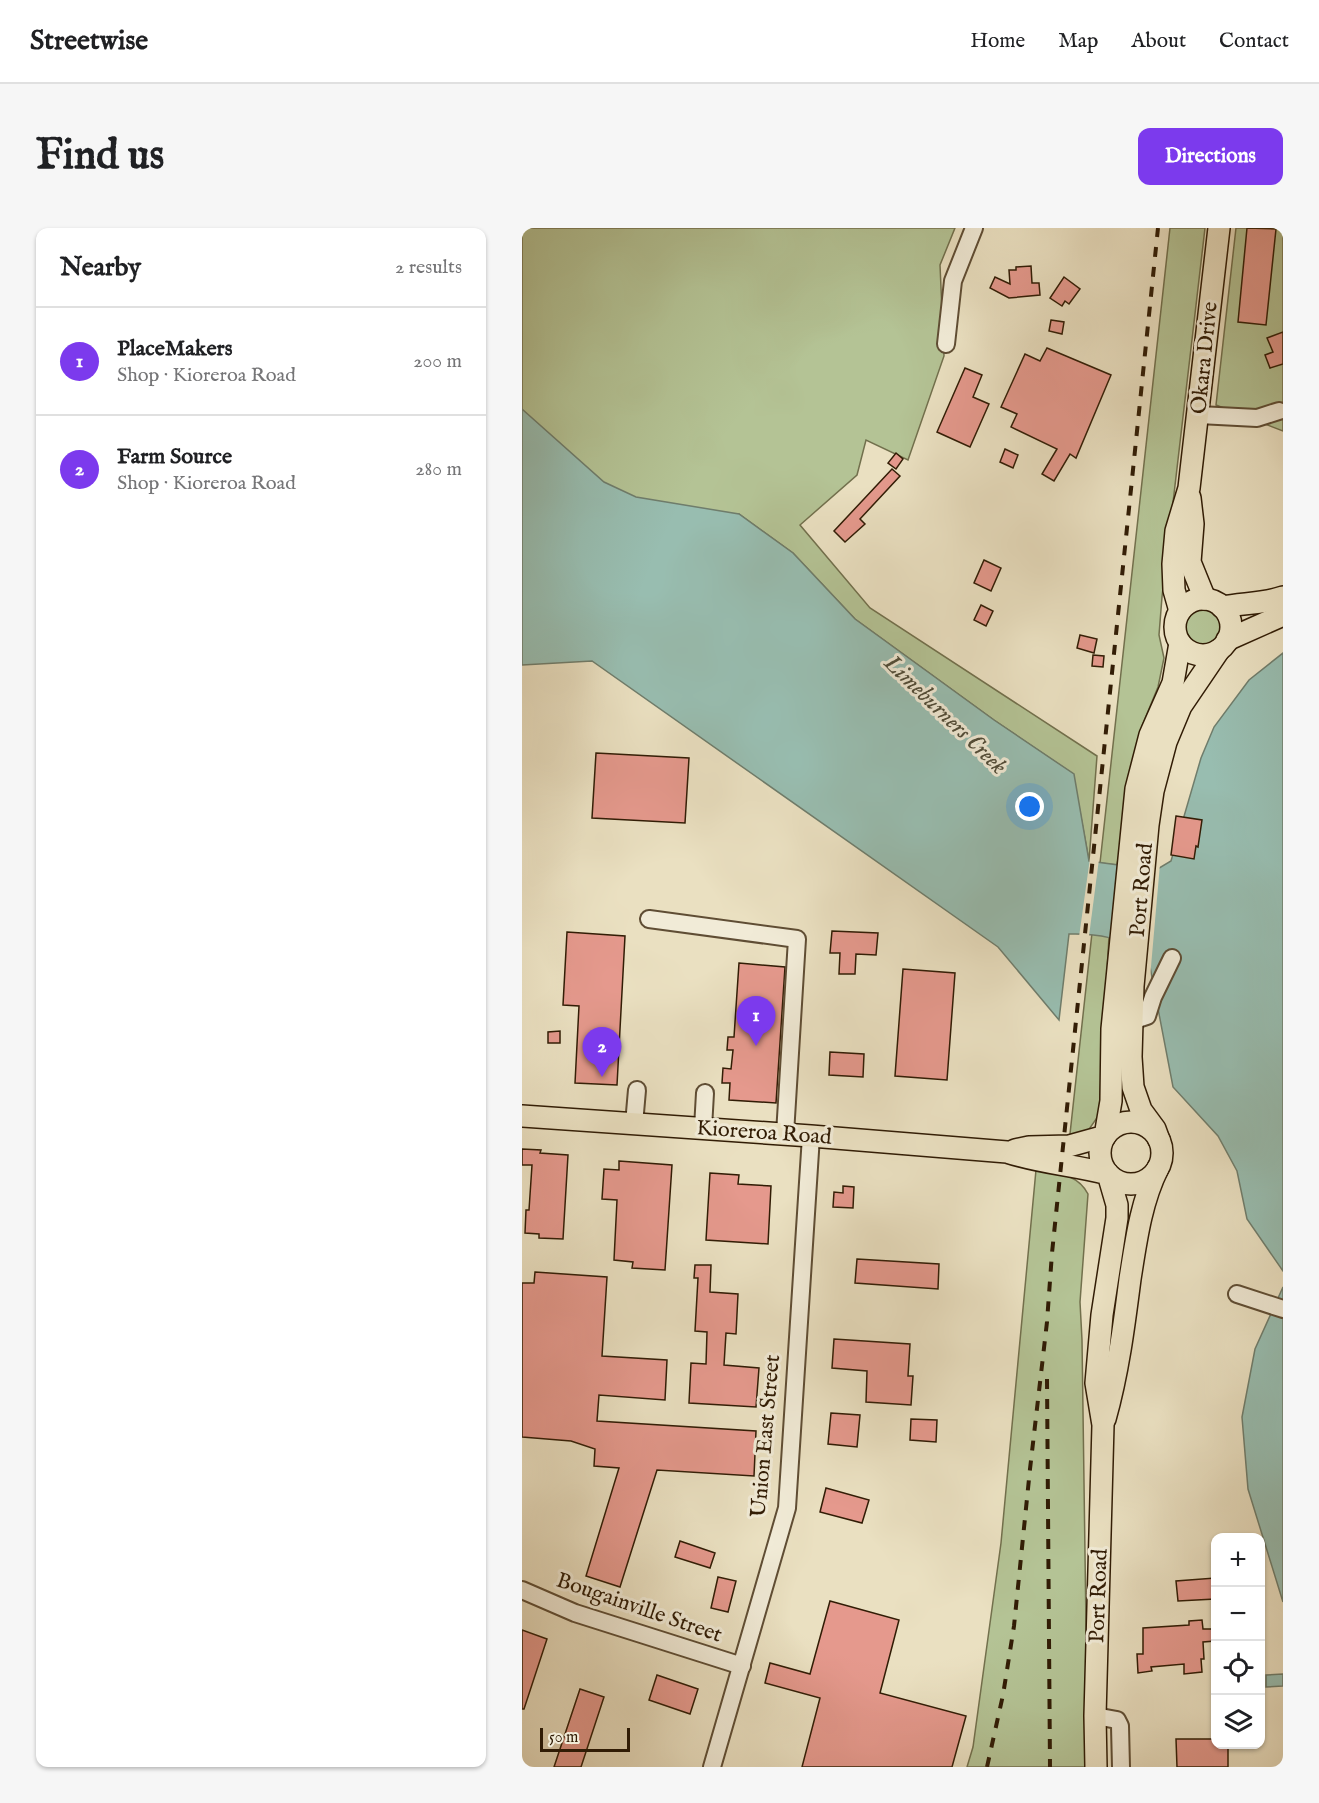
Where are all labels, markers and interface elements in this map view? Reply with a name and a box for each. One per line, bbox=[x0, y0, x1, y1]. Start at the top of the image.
text: Streetwise bbox=[30, 24, 148, 59]
text: Home bbox=[970, 28, 1025, 55]
text: Map bbox=[1058, 28, 1098, 55]
text: About bbox=[1131, 28, 1186, 55]
text: Contact bbox=[1219, 28, 1289, 55]
button: Directions bbox=[1138, 128, 1283, 185]
text: Find us bbox=[36, 130, 164, 183]
text: Nearby bbox=[60, 251, 141, 284]
text: 2 results bbox=[395, 255, 462, 280]
street label: Okara Drive bbox=[1185, 300, 1225, 416]
text: PlaceMakers bbox=[117, 335, 232, 363]
text: 1 bbox=[76, 349, 83, 374]
text: 200 m bbox=[413, 349, 462, 374]
text: Shop · Kioreroa Road bbox=[117, 363, 296, 388]
text: Farm Source bbox=[117, 443, 232, 471]
text: 2 bbox=[75, 457, 84, 482]
text: 280 m bbox=[415, 457, 462, 482]
text: Shop · Kioreroa Road bbox=[117, 471, 296, 496]
water label: Limeburners Creek bbox=[876, 648, 1013, 782]
your location bbox=[1015, 792, 1044, 821]
street label: Port Road bbox=[1124, 842, 1160, 938]
pin: 1 bbox=[736, 996, 776, 1046]
pin: 2 bbox=[582, 1028, 622, 1077]
street label: Kioreroa Road bbox=[695, 1114, 833, 1152]
street label: Union East Street bbox=[745, 1353, 787, 1519]
map controls bbox=[1211, 1533, 1265, 1749]
button: + bbox=[1211, 1533, 1265, 1587]
street label: Port Road bbox=[1083, 1548, 1115, 1644]
street label: Bougainville Street bbox=[552, 1566, 726, 1650]
button: − bbox=[1211, 1587, 1265, 1641]
button: locate bbox=[1211, 1641, 1265, 1695]
button: layers bbox=[1211, 1695, 1265, 1749]
scale bar bbox=[540, 1725, 630, 1752]
text: 50 m bbox=[549, 1728, 578, 1748]

